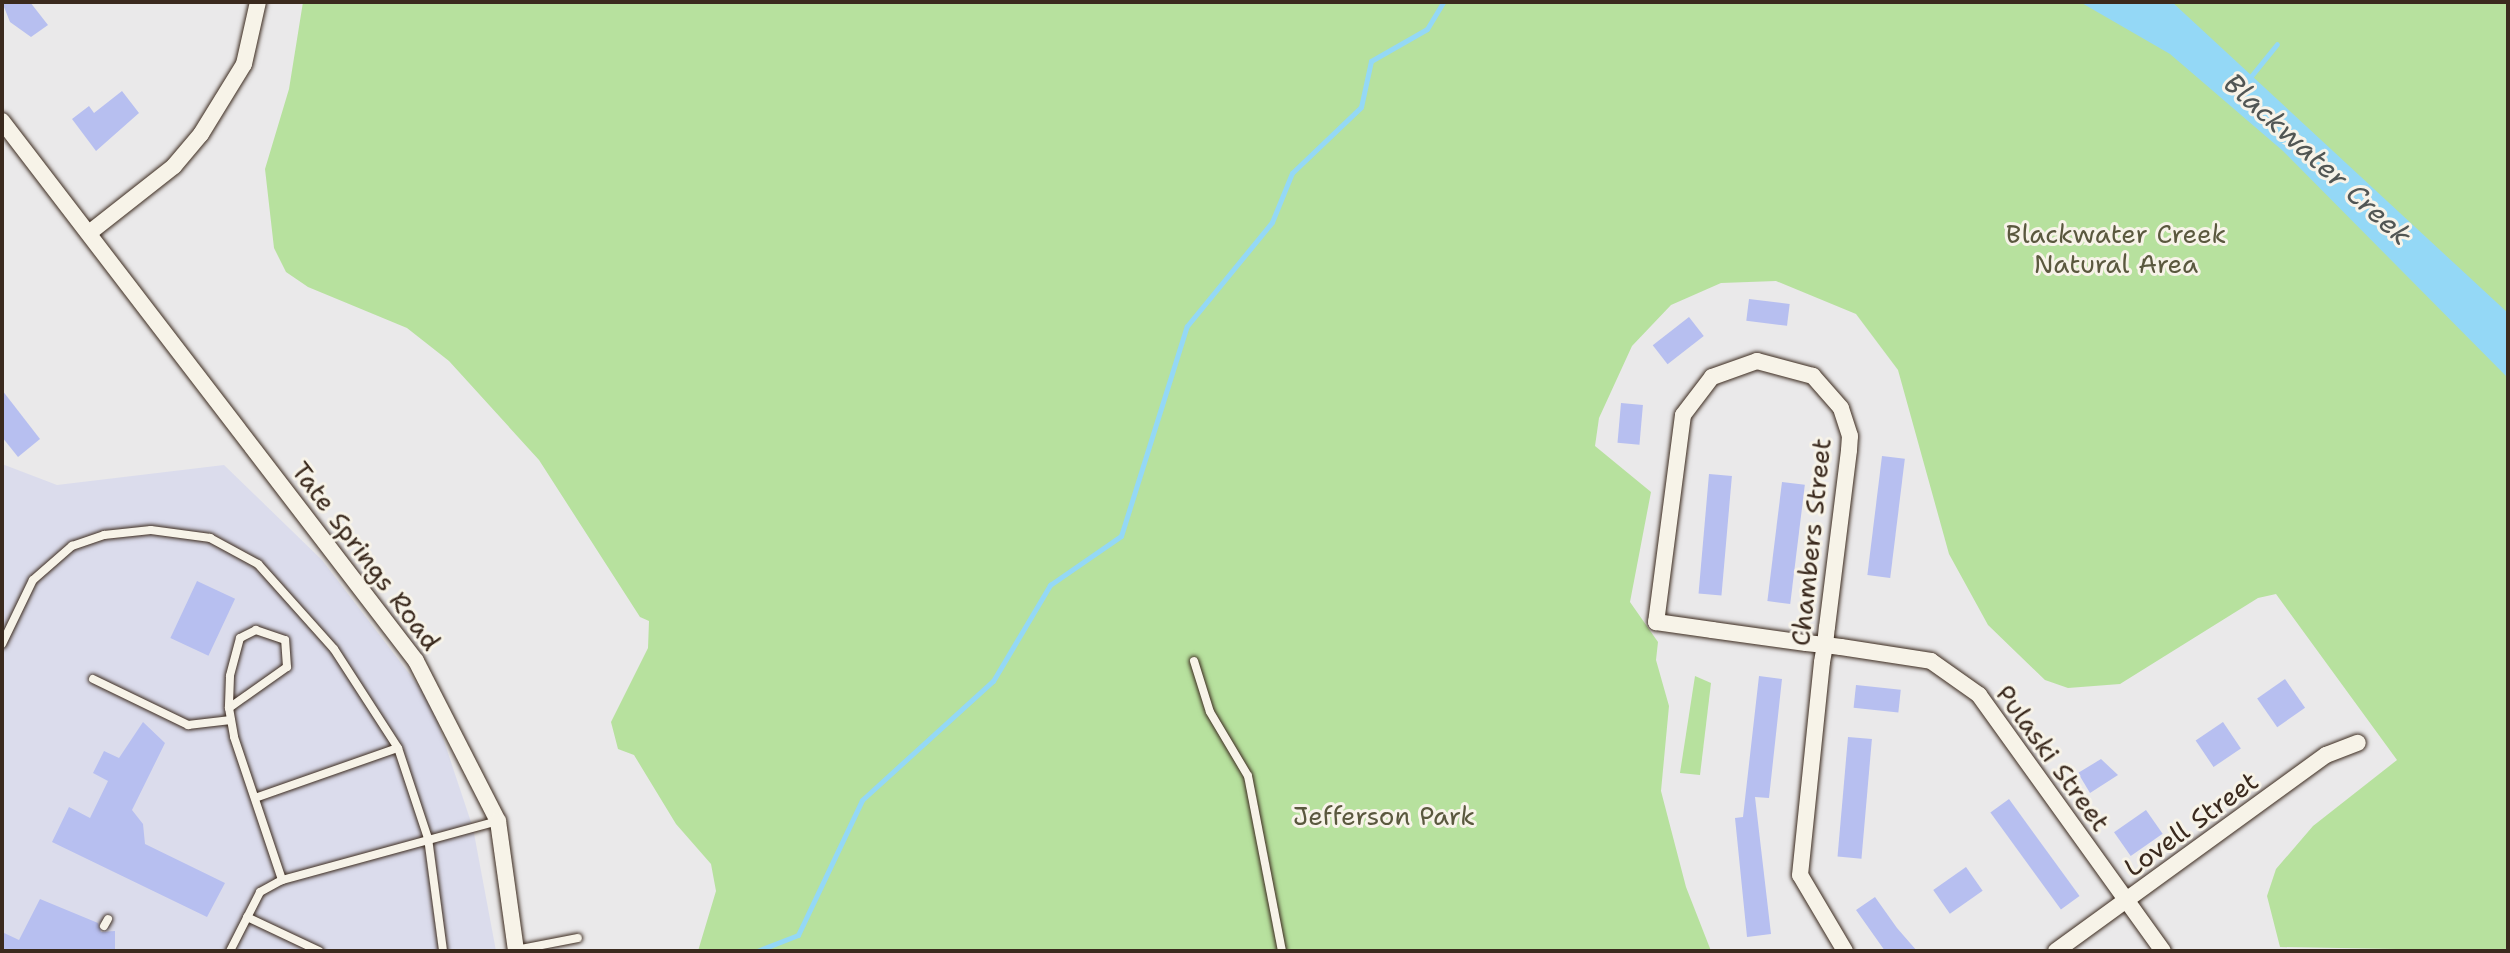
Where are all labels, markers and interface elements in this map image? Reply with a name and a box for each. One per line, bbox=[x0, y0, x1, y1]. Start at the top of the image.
water label: Blackwater Creek bbox=[2217, 66, 2419, 252]
park label: Blackwater Creek Natural Area bbox=[2006, 218, 2226, 280]
street label: Chambers Street bbox=[1785, 436, 1837, 648]
street label: Tate Springs Road bbox=[285, 456, 447, 656]
street label: Pulaski Street bbox=[1989, 679, 2117, 837]
street label: Lovell Street bbox=[2118, 765, 2264, 883]
park label: Jefferson Park bbox=[1293, 800, 1475, 832]

